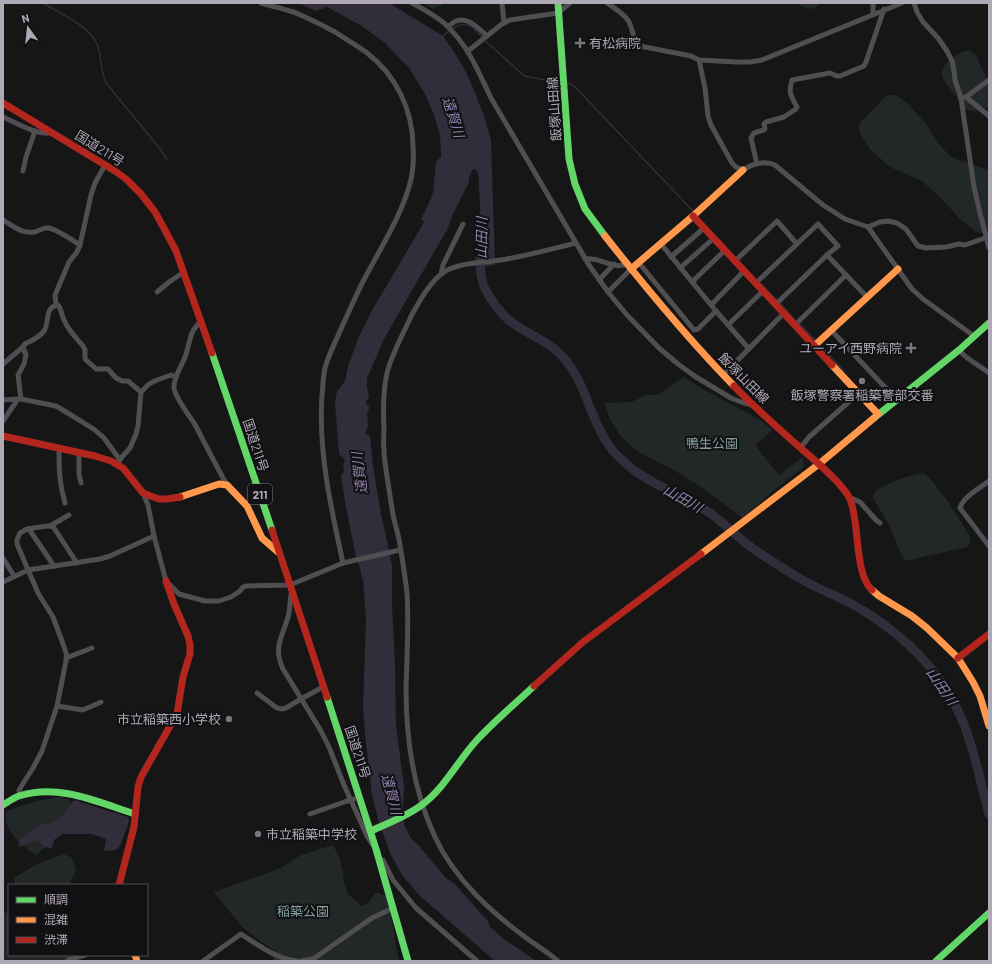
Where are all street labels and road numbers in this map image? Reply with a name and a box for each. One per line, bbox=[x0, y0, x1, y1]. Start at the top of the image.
street label: 飯塚山田線 bbox=[544, 76, 564, 142]
street label: 国道211号 bbox=[72, 127, 128, 169]
street label: 飯塚山田線 bbox=[715, 349, 773, 407]
street label: 国道211号 bbox=[240, 416, 272, 474]
road number: 211 bbox=[248, 484, 272, 504]
street label: 国道211号 bbox=[342, 723, 374, 781]

